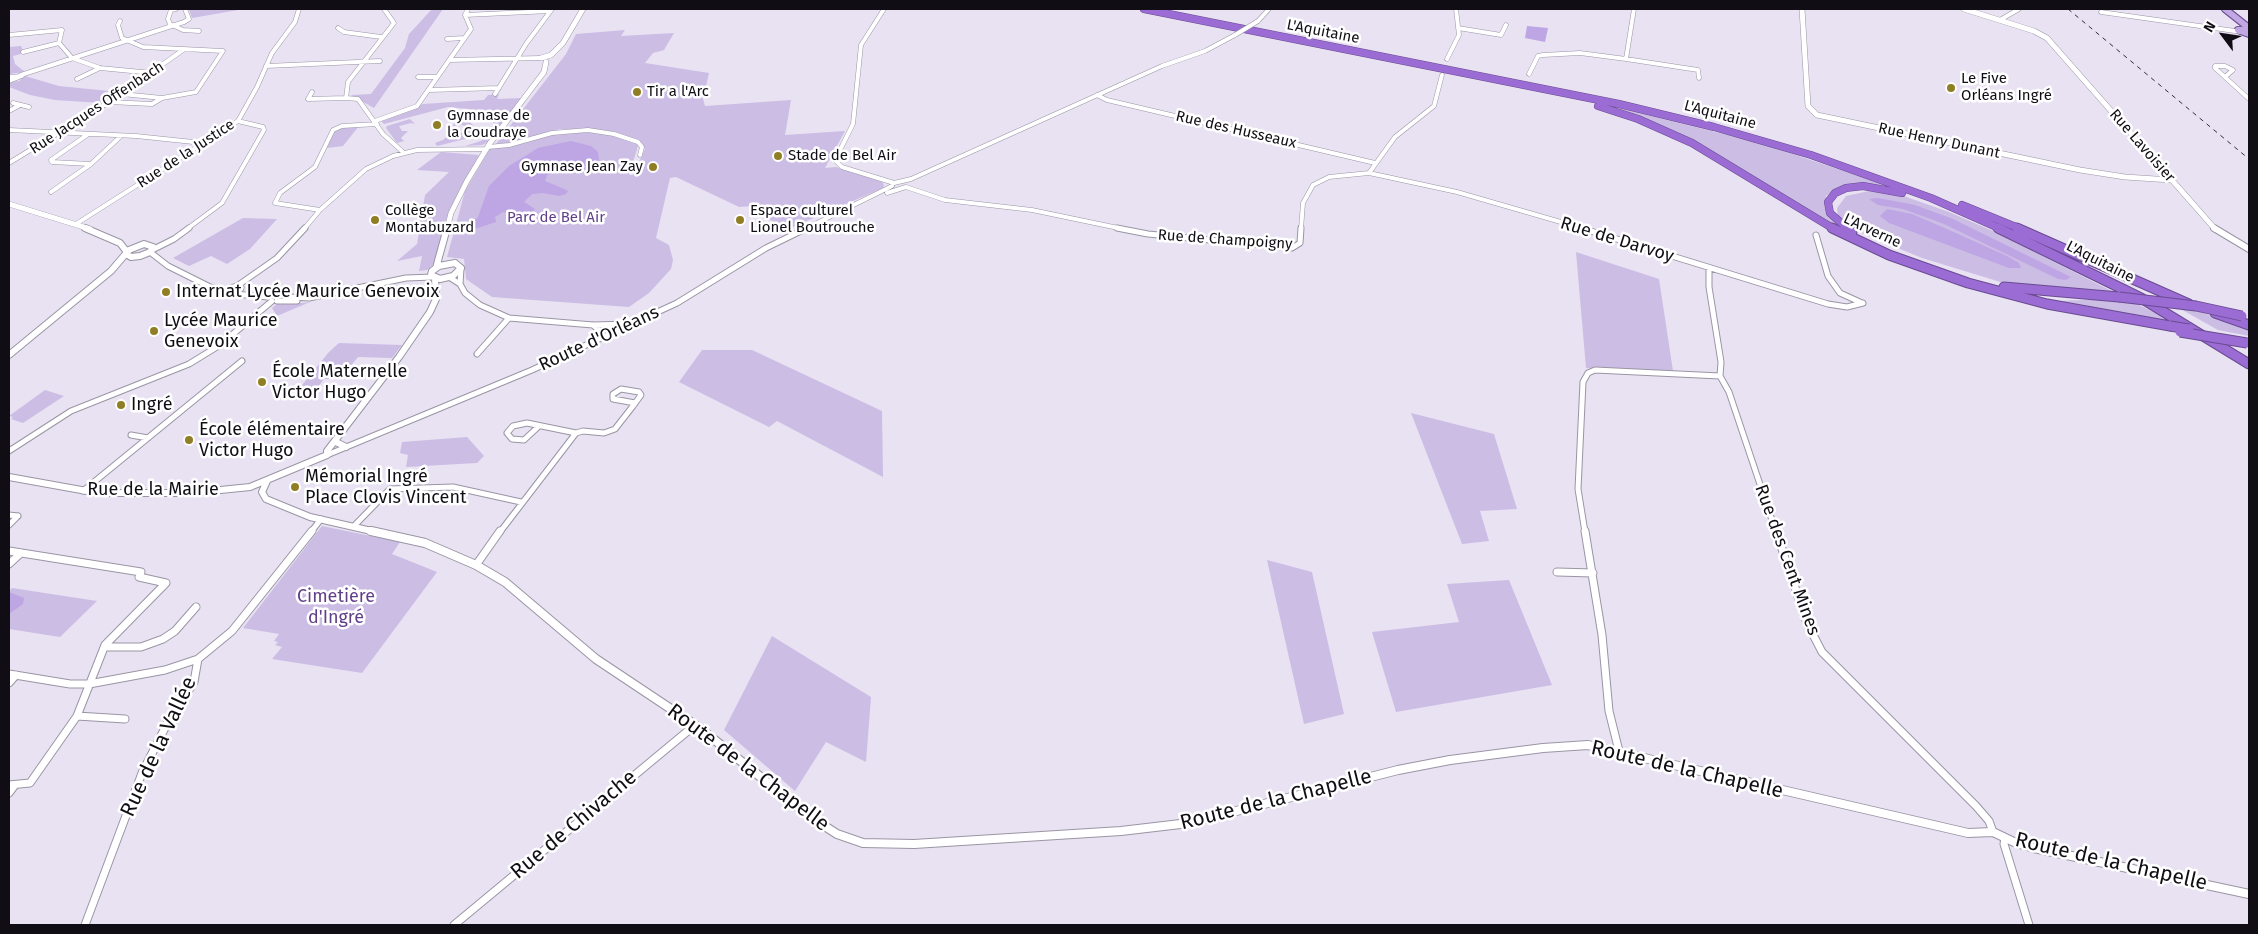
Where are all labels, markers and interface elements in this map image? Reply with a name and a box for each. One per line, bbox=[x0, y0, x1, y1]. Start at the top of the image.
north arrow bbox=[2198, 10, 2248, 60]
street label: L'Aquitaine bbox=[1285, 16, 1361, 48]
text: N bbox=[2200, 19, 2219, 35]
street label: Rue Jacques Offenbach bbox=[26, 58, 168, 158]
place label: Le Five Orléans Ingré bbox=[1961, 70, 2052, 105]
marker: Le Five Orléans Ingré bbox=[1945, 82, 1957, 94]
place label: Tir a l'Arc bbox=[647, 83, 709, 101]
marker: Tir a l'Arc bbox=[631, 86, 643, 98]
street label: L'Aquitaine bbox=[1682, 97, 1758, 133]
street label: Rue Lavoisier bbox=[2105, 106, 2179, 186]
place label: Gymnase de la Coudraye bbox=[447, 107, 530, 142]
street label: Rue des Husseaux bbox=[1174, 107, 1298, 153]
street label: Rue de la Justice bbox=[134, 116, 238, 192]
marker: Gymnase de la Coudraye bbox=[431, 119, 443, 131]
street label: Rue Henry Dunant bbox=[1877, 119, 2001, 163]
place label: Stade de Bel Air bbox=[788, 147, 896, 165]
marker: Stade de Bel Air bbox=[772, 150, 784, 162]
place label: Gymnase Jean Zay bbox=[521, 158, 643, 176]
marker: Gymnase Jean Zay bbox=[647, 161, 659, 173]
place label: Collège Montabuzard bbox=[385, 202, 474, 237]
place label: Espace culturel Lionel Boutrouche bbox=[750, 202, 875, 237]
park label: Parc de Bel Air bbox=[507, 209, 605, 227]
street label: L'Arverne bbox=[1840, 210, 1904, 252]
street label: Rue de Darvoy bbox=[1558, 212, 1676, 268]
marker: Collège Montabuzard bbox=[369, 214, 381, 226]
marker: Espace culturel Lionel Boutrouche bbox=[734, 214, 746, 226]
street label: Rue de Champoigny bbox=[1157, 226, 1293, 254]
street label: L'Aquitaine bbox=[2063, 237, 2137, 287]
place label: Internat Lycée Maurice Genevoix bbox=[176, 281, 439, 303]
marker: Internat Lycée Maurice Genevoix bbox=[160, 286, 172, 298]
street label: Route d'Orléans bbox=[535, 302, 663, 376]
place label: Lycée Maurice Genevoix bbox=[164, 310, 277, 352]
marker: Lycée Maurice Genevoix bbox=[148, 325, 160, 337]
place label: École Maternelle Victor Hugo bbox=[272, 361, 407, 404]
marker: École Maternelle Victor Hugo bbox=[256, 376, 268, 388]
place label: Ingré bbox=[131, 394, 172, 416]
marker: Ingré bbox=[115, 399, 127, 411]
place label: École élémentaire Victor Hugo bbox=[199, 419, 345, 462]
marker: École élémentaire Victor Hugo bbox=[183, 434, 195, 446]
place label: Mémorial Ingré Place Clovis Vincent bbox=[305, 466, 466, 508]
street label: Rue de la Mairie bbox=[87, 479, 219, 501]
marker: Mémorial Ingré Place Clovis Vincent bbox=[289, 481, 301, 493]
street label: Rue des Cent Mines bbox=[1750, 482, 1824, 638]
park label: Cimetière d'Ingré bbox=[297, 586, 375, 628]
street label: Rue de la Vallée bbox=[116, 673, 202, 821]
street label: Route de la Chapelle bbox=[662, 699, 834, 837]
street label: Route de la Chapelle bbox=[1588, 736, 1786, 804]
street label: Route de la Chapelle bbox=[1178, 764, 1374, 836]
street label: Rue de Chivache bbox=[506, 765, 642, 885]
street label: Route de la Chapelle bbox=[2012, 828, 2210, 896]

